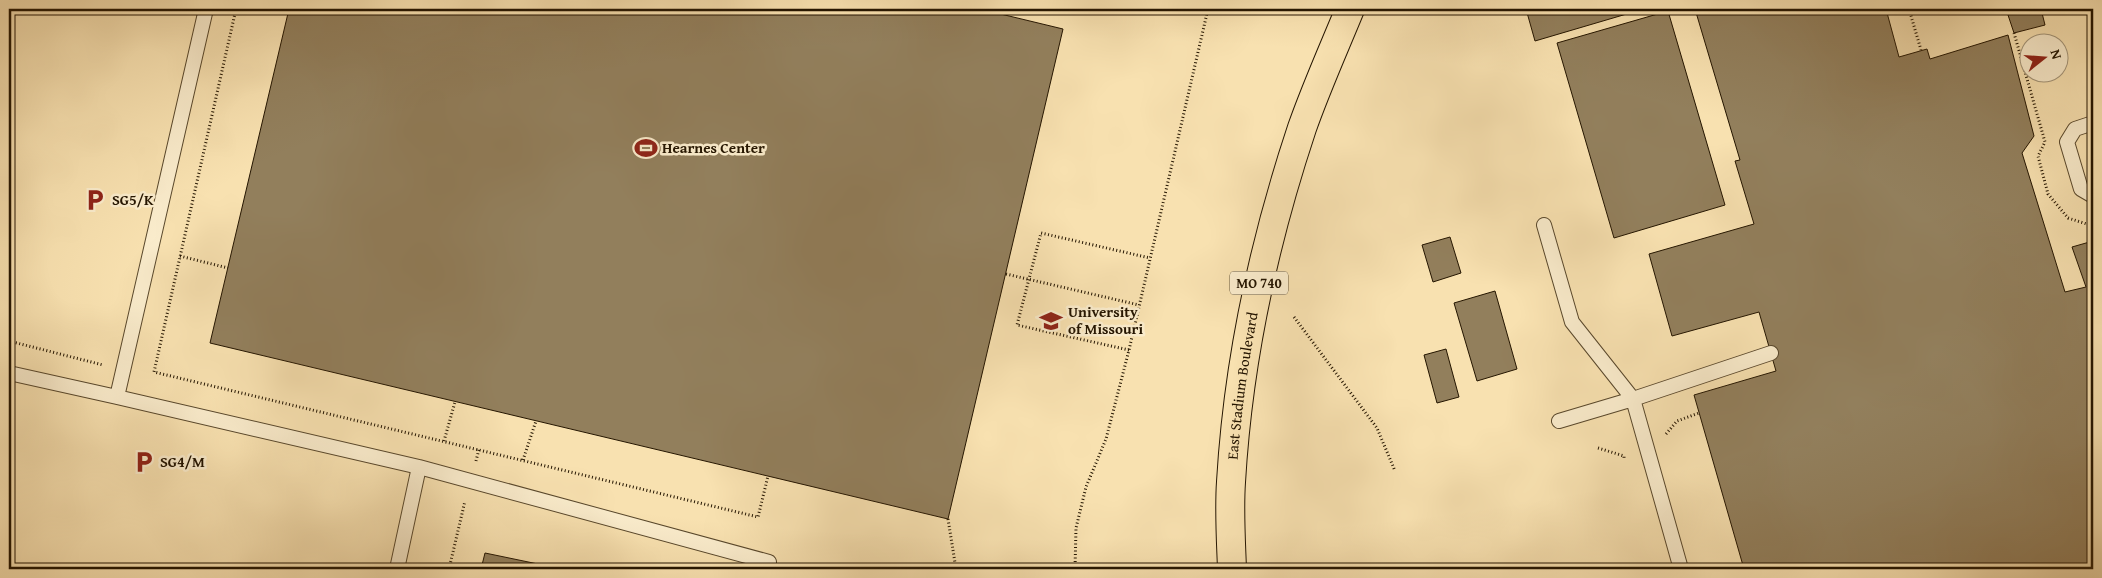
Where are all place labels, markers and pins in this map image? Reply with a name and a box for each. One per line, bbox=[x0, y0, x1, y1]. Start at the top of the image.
sports icon: Hearnes Center bbox=[633, 135, 659, 161]
place label: Hearnes Center bbox=[662, 137, 765, 158]
parking icon: SG5/K bbox=[82, 187, 108, 213]
place label: SG5/K bbox=[112, 189, 154, 210]
place label: University of Missouri bbox=[1068, 301, 1143, 339]
school or university icon: University of Missouri bbox=[1038, 308, 1064, 334]
parking icon: SG4/M bbox=[131, 449, 157, 475]
place label: SG4/M bbox=[160, 451, 205, 472]

